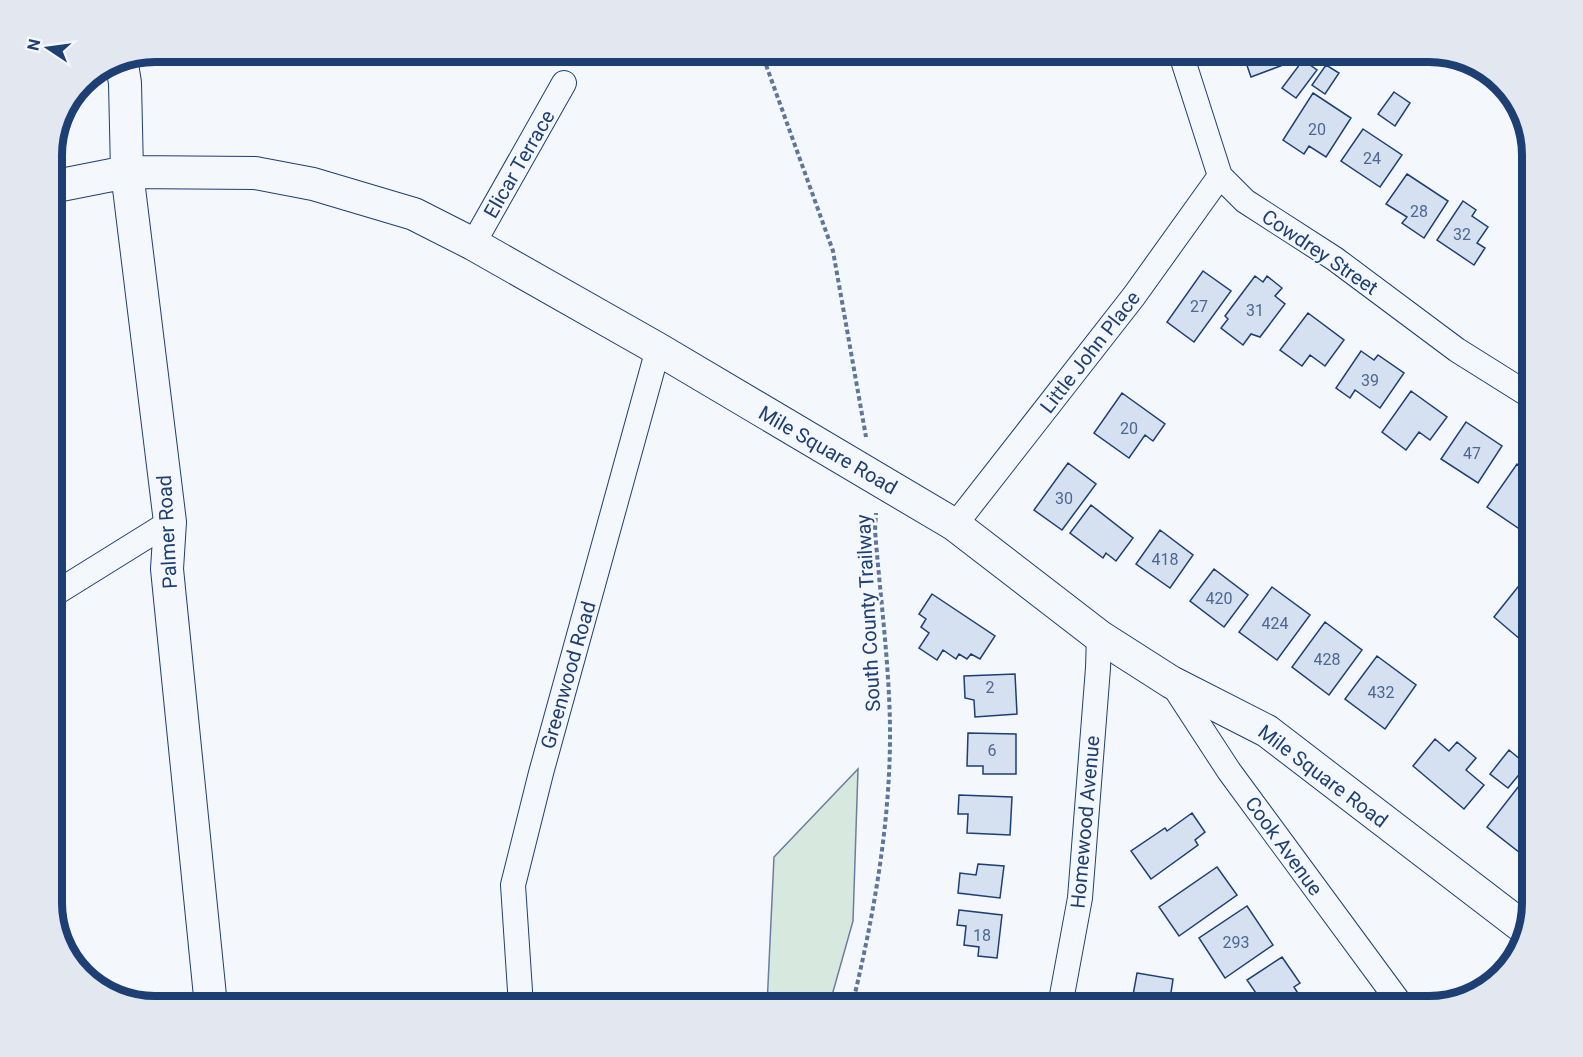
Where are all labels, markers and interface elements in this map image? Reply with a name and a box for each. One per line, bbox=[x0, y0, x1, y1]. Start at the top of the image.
north arrow bbox=[18, 18, 78, 78]
text: N bbox=[23, 37, 44, 52]
street label: Elicar Terrace bbox=[478, 106, 560, 222]
house number: 20 bbox=[1308, 120, 1326, 139]
house number: 24 bbox=[1363, 149, 1381, 168]
house number: 28 bbox=[1410, 202, 1428, 221]
street label: Cowdrey Street bbox=[1257, 204, 1383, 300]
house number: 32 bbox=[1453, 225, 1471, 244]
street label: Little John Place bbox=[1035, 286, 1145, 418]
house number: 27 bbox=[1190, 297, 1208, 316]
house number: 31 bbox=[1246, 301, 1264, 320]
house number: 39 bbox=[1361, 371, 1379, 390]
street label: Mile Square Road bbox=[754, 401, 902, 499]
house number: 20 bbox=[1120, 419, 1138, 438]
house number: 47 bbox=[1463, 444, 1481, 463]
street label: Palmer Road bbox=[152, 474, 182, 590]
house number: 30 bbox=[1055, 489, 1073, 508]
street label: South County Trailway bbox=[851, 513, 885, 712]
house number: 418 bbox=[1152, 550, 1178, 569]
house number: 420 bbox=[1206, 589, 1232, 608]
street label: Greenwood Road bbox=[535, 598, 601, 752]
house number: 424 bbox=[1262, 614, 1288, 633]
house number: 428 bbox=[1314, 650, 1340, 669]
house number: 2 bbox=[986, 678, 995, 697]
house number: 432 bbox=[1368, 683, 1394, 702]
street label: Mile Square Road bbox=[1254, 719, 1392, 833]
street label: Homewood Avenue bbox=[1065, 735, 1105, 909]
house number: 6 bbox=[988, 741, 997, 760]
street label: Cook Avenue bbox=[1240, 792, 1328, 900]
house number: 18 bbox=[973, 926, 991, 945]
house number: 293 bbox=[1223, 933, 1249, 952]

